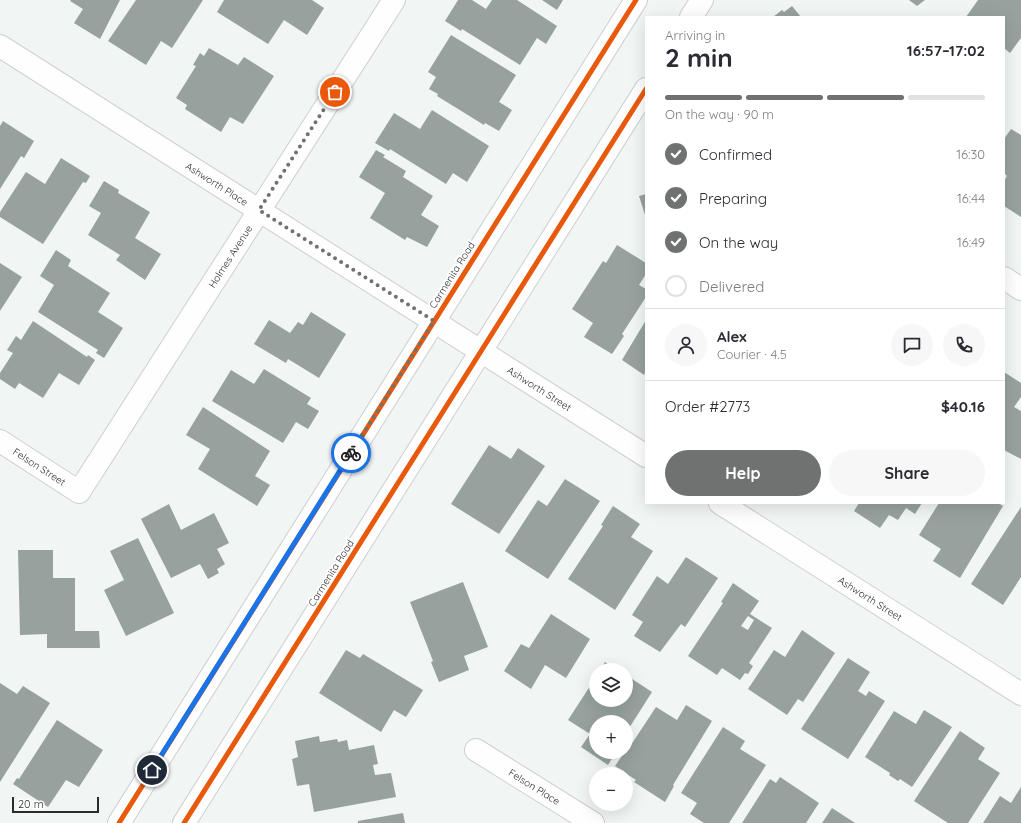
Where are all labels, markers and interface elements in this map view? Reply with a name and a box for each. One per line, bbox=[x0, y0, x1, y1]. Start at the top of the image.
text: Arriving in bbox=[665, 27, 725, 43]
text: 2 min bbox=[665, 41, 733, 74]
text: 16:57–17:02 bbox=[907, 41, 985, 60]
pin bbox=[318, 75, 352, 109]
icon: bag bbox=[324, 81, 346, 103]
text: On the way · 90 m bbox=[665, 106, 774, 122]
icon: check bbox=[665, 143, 687, 165]
text: Confirmed bbox=[699, 145, 772, 164]
text: 16:30 bbox=[956, 146, 985, 162]
street label: Ashworth Place bbox=[183, 159, 251, 208]
icon: check bbox=[665, 187, 687, 209]
text: Preparing bbox=[699, 189, 767, 208]
text: 16:44 bbox=[957, 190, 985, 206]
street label: Holmes Avenue bbox=[205, 222, 255, 290]
icon: check bbox=[665, 231, 687, 253]
text: On the way bbox=[699, 233, 778, 252]
text: 16:49 bbox=[957, 234, 985, 250]
street label: Carmenita Road bbox=[426, 239, 478, 311]
text: Delivered bbox=[699, 277, 764, 296]
button: person bbox=[665, 324, 707, 366]
button: chat bbox=[891, 324, 933, 366]
button: phone bbox=[943, 324, 985, 366]
text: Alex bbox=[717, 327, 747, 346]
text: Courier · 4.5 bbox=[717, 346, 787, 362]
street label: Ashworth Street bbox=[505, 363, 575, 414]
text: Order #2773 bbox=[665, 397, 750, 416]
text: $40.16 bbox=[941, 397, 985, 416]
courier bbox=[331, 433, 371, 473]
icon: bike bbox=[340, 442, 362, 464]
street label: Felson Street bbox=[11, 445, 69, 489]
button: Help bbox=[665, 450, 821, 496]
button: Share bbox=[829, 450, 985, 496]
street label: Carmenita Road bbox=[305, 537, 357, 609]
street label: Ashworth Street bbox=[836, 573, 905, 624]
map controls bbox=[589, 663, 633, 811]
button: layers bbox=[589, 663, 633, 707]
button: + bbox=[589, 715, 633, 759]
pin bbox=[135, 753, 169, 787]
icon: home bbox=[141, 759, 163, 781]
street label: Felson Place bbox=[507, 766, 563, 808]
button: − bbox=[589, 767, 633, 811]
scale bar bbox=[12, 795, 99, 814]
text: 20 m bbox=[18, 797, 44, 811]

